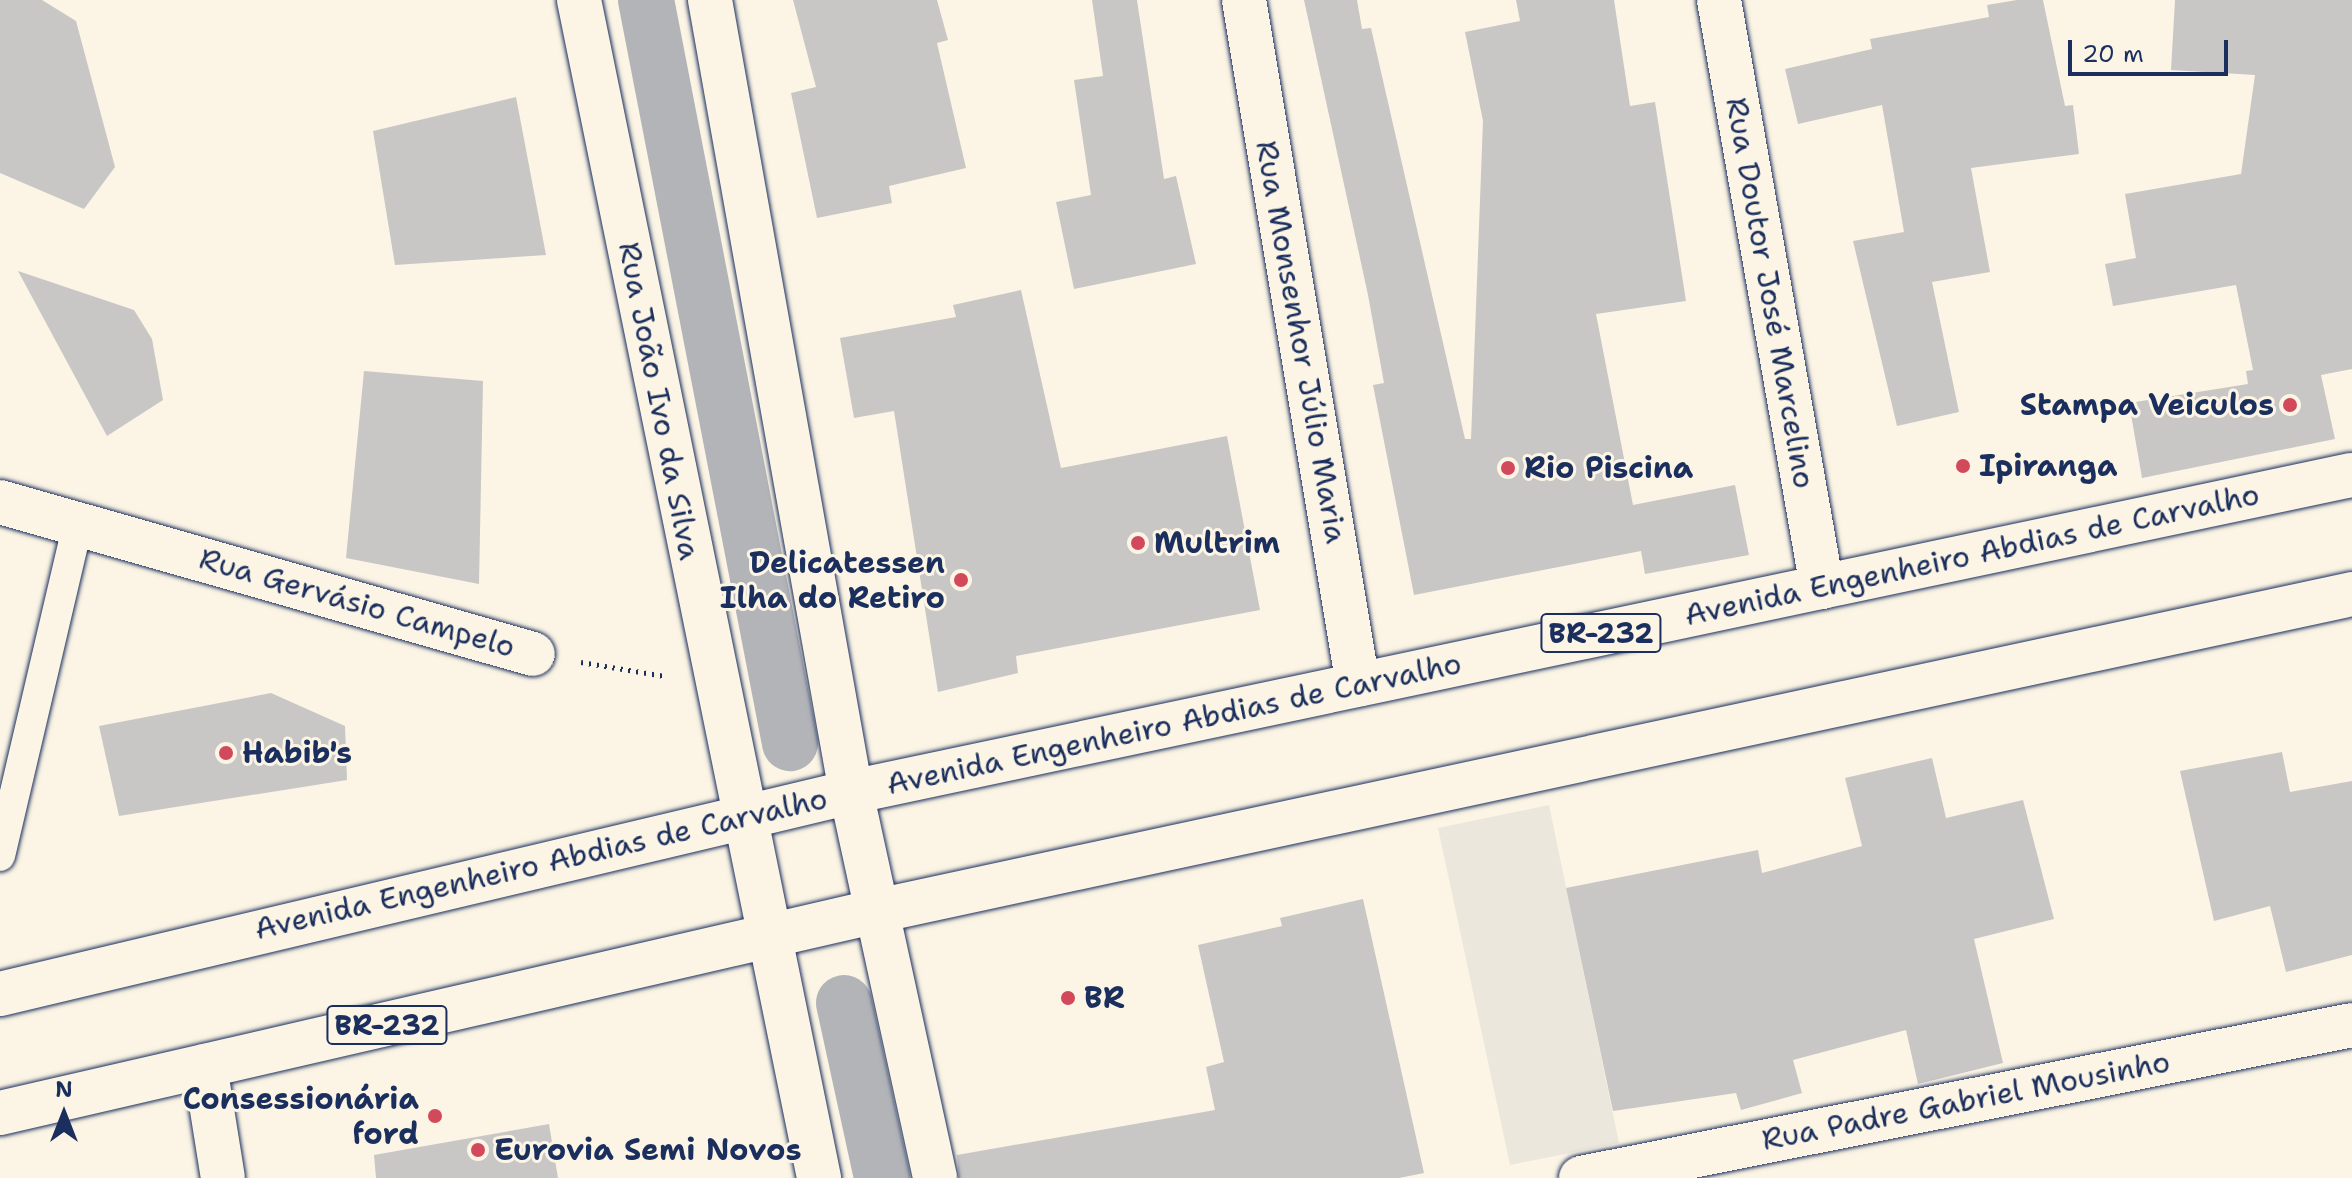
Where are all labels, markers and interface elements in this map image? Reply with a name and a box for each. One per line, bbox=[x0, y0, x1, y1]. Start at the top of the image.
scale bar bbox=[2072, 24, 2232, 74]
text: 20 m bbox=[2082, 38, 2144, 70]
street label: Rua Doutor José Marcelino bbox=[1718, 95, 1822, 491]
street label: Rua Monsenhor Júlio Maria bbox=[1248, 138, 1354, 546]
street label: Rua João Ivo da Silva bbox=[611, 239, 707, 563]
place label: Stampa Veiculos bbox=[2020, 387, 2274, 423]
marker: Stampa Veiculos bbox=[2281, 396, 2299, 414]
place label: Ipiranga bbox=[1979, 448, 2117, 484]
place label: Rio Piscina bbox=[1524, 450, 1693, 486]
marker: Ipiranga bbox=[1954, 457, 1972, 475]
marker: Rio Piscina bbox=[1499, 459, 1517, 477]
street label: Avenida Engenheiro Abdias de Carvalho bbox=[1681, 476, 2263, 634]
place label: Multrim bbox=[1154, 525, 1280, 561]
marker: Multrim bbox=[1129, 534, 1147, 552]
street label: Rua Gervásio Campelo bbox=[195, 541, 519, 665]
place label: Delicatessen Ilha do Retiro bbox=[720, 545, 945, 616]
marker: Delicatessen Ilha do Retiro bbox=[952, 571, 970, 589]
road number: BR-232 bbox=[1539, 609, 1663, 657]
street label: Avenida Engenheiro Abdias de Carvalho bbox=[883, 645, 1465, 803]
place label: Habib's bbox=[242, 735, 352, 771]
marker: Habib's bbox=[217, 744, 235, 762]
street label: Avenida Engenheiro Abdias de Carvalho bbox=[251, 780, 831, 948]
place label: BR bbox=[1084, 980, 1125, 1016]
marker: BR bbox=[1059, 989, 1077, 1007]
road number: BR-232 bbox=[325, 1001, 449, 1049]
street label: Rua Padre Gabriel Mousinho bbox=[1759, 1044, 2173, 1158]
north arrow bbox=[24, 1074, 104, 1154]
text: N bbox=[55, 1075, 73, 1104]
place label: Consessionária ford bbox=[183, 1081, 419, 1152]
marker: Consessionária ford bbox=[426, 1107, 444, 1125]
place label: Eurovia Semi Novos bbox=[494, 1132, 801, 1168]
marker: Eurovia Semi Novos bbox=[469, 1141, 487, 1159]

